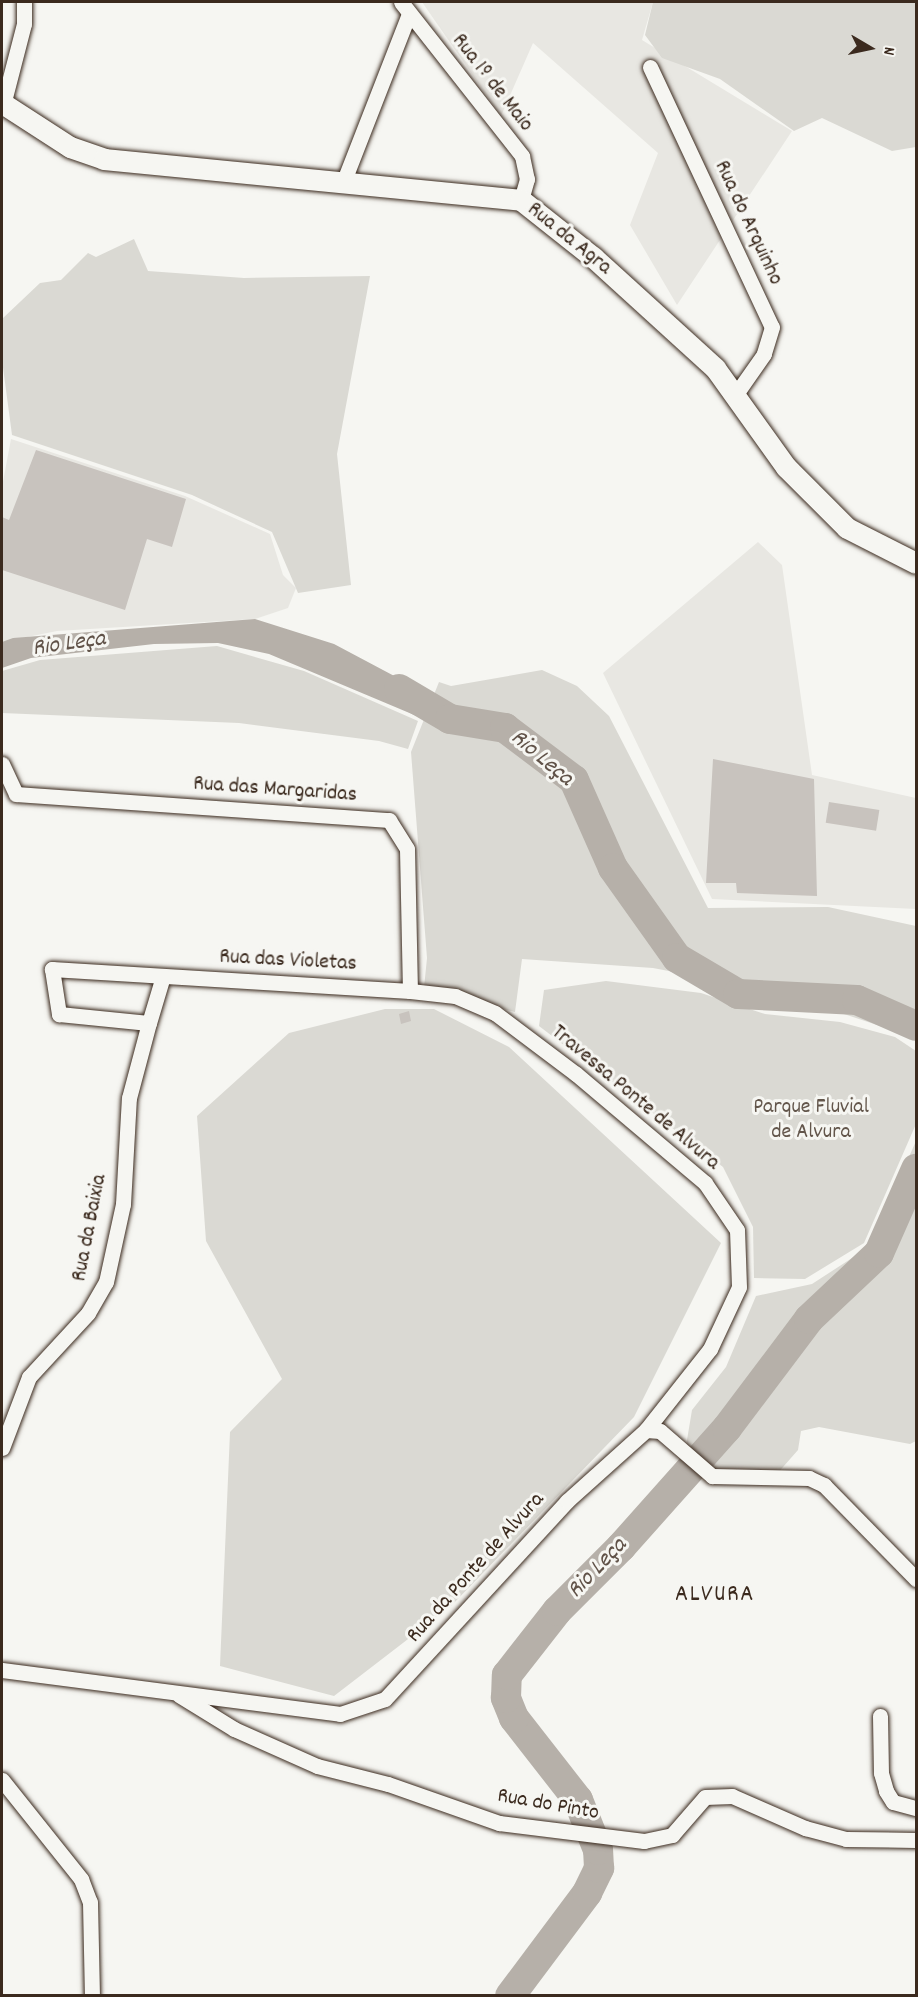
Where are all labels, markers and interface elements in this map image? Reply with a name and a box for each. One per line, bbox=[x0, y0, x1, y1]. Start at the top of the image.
north arrow bbox=[840, 18, 900, 78]
street label: Rua 1º de Maio bbox=[446, 29, 538, 137]
text: N bbox=[876, 45, 900, 57]
street label: Rua do Arquinho bbox=[708, 157, 788, 289]
street label: Rua da Agra bbox=[521, 197, 617, 281]
water label: Rio Leça bbox=[31, 626, 107, 664]
water label: Rio Leça bbox=[504, 724, 578, 794]
street label: Rua das Margaridas bbox=[192, 771, 358, 809]
street label: Rua das Violetas bbox=[219, 944, 357, 978]
street label: Travessa Ponte de Alvura bbox=[545, 1020, 725, 1176]
park label: Parque Fluvial de Alvura bbox=[753, 1094, 869, 1146]
street label: Rua da Baixia bbox=[67, 1172, 113, 1284]
street label: Rua da Ponte de Alvura bbox=[401, 1487, 551, 1649]
water label: Rio Leça bbox=[562, 1533, 634, 1605]
district label: ALVURA bbox=[675, 1582, 755, 1610]
street label: Rua do Pinto bbox=[495, 1783, 601, 1827]

